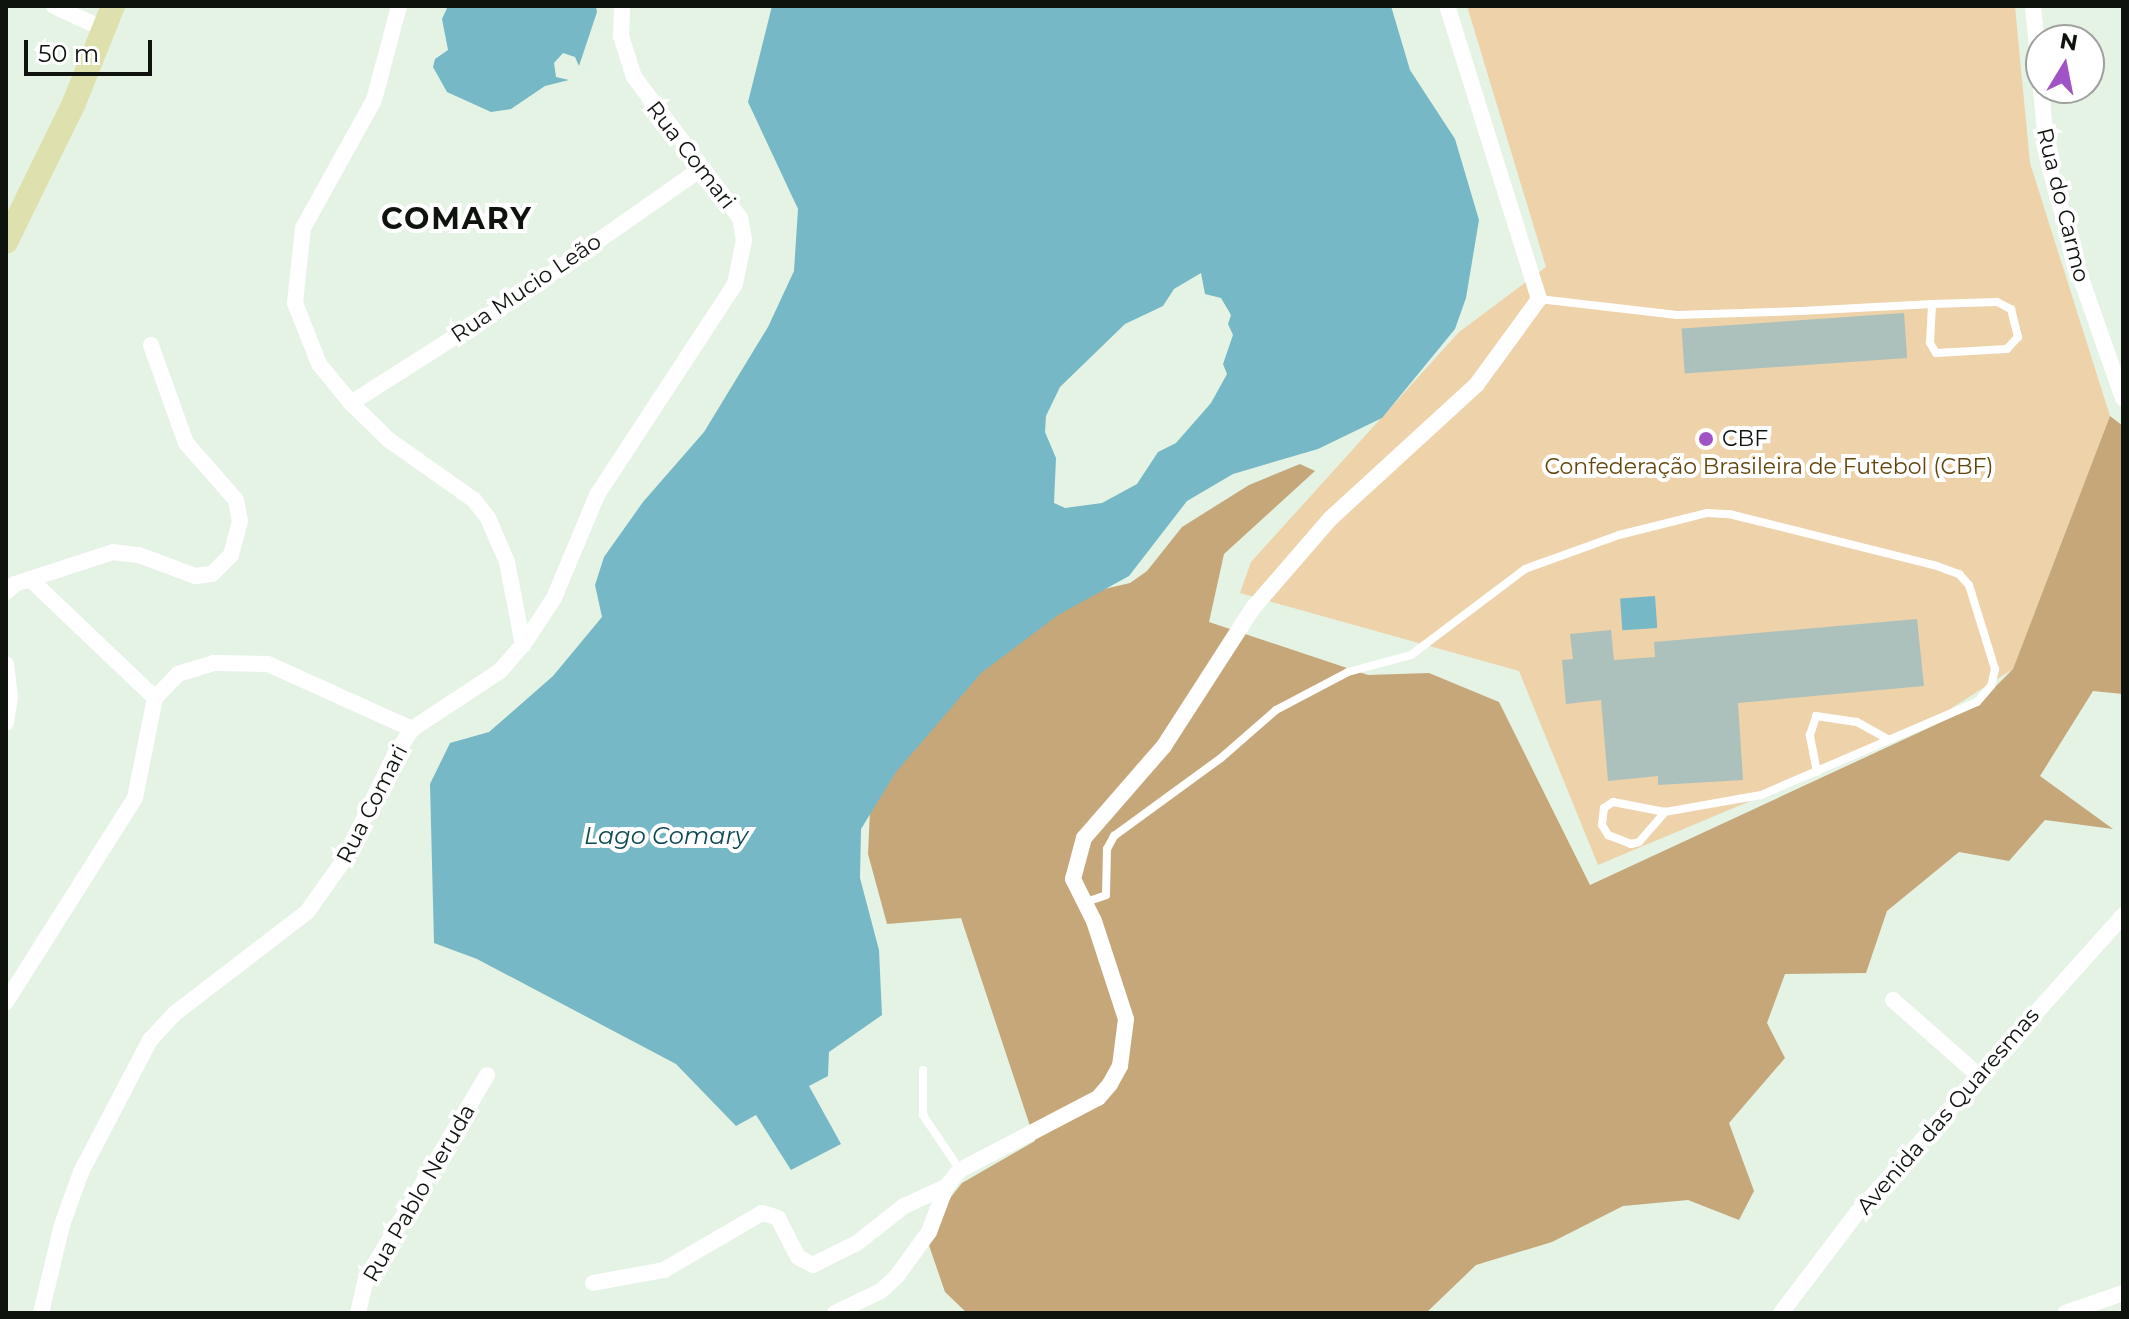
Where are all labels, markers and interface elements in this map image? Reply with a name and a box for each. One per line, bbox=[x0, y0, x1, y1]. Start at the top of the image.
scale bar bbox=[28, 24, 156, 74]
north arrow bbox=[2025, 24, 2105, 104]
text: N bbox=[2058, 27, 2080, 57]
text: 50 m bbox=[38, 39, 99, 68]
street label: Rua Comari bbox=[641, 96, 741, 214]
street label: Rua do Carmo bbox=[2031, 125, 2095, 285]
district label: COMARY bbox=[381, 201, 533, 237]
street label: Rua Mucio Leão bbox=[446, 228, 606, 348]
place label: CBF bbox=[1722, 426, 1768, 452]
marker: CBF bbox=[1697, 430, 1715, 448]
park label: Confederação Brasileira de Futebol (CBF) bbox=[1544, 454, 1994, 480]
street label: Rua Comari bbox=[331, 740, 413, 868]
water label: Lago Comary bbox=[584, 822, 748, 850]
street label: Avenida das Quaresmas bbox=[1851, 1002, 2045, 1220]
street label: Rua Pablo Neruda bbox=[357, 1099, 481, 1287]

